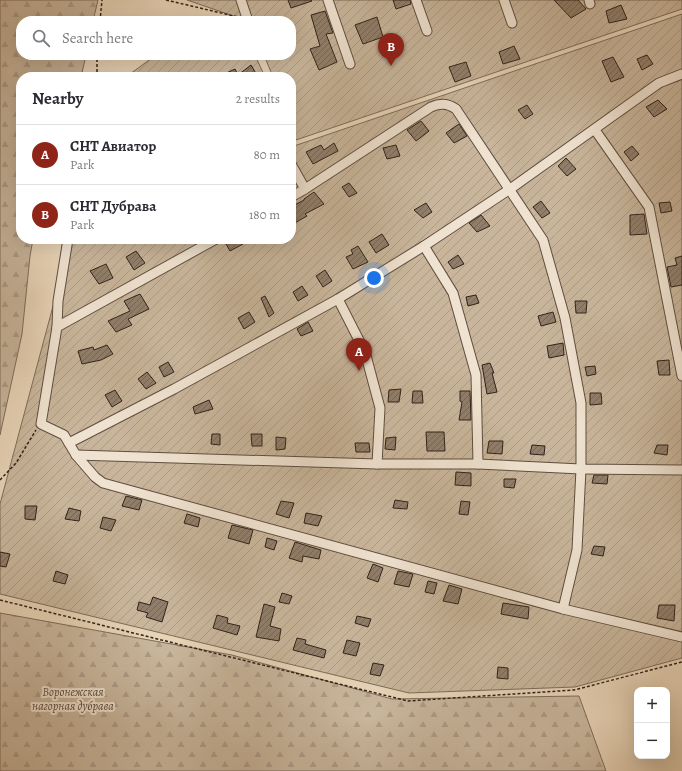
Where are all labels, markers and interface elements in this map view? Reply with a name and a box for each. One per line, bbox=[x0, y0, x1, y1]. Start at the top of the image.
search box bbox=[16, 16, 296, 60]
icon: search bbox=[30, 27, 52, 49]
text: Search here bbox=[62, 28, 133, 48]
pin: B bbox=[378, 33, 404, 66]
text: Nearby bbox=[32, 87, 83, 110]
text: 2 results bbox=[236, 90, 280, 107]
text: СНТ Авиатор bbox=[70, 136, 156, 156]
text: A bbox=[41, 146, 49, 163]
text: 80 m bbox=[253, 146, 280, 163]
text: Park bbox=[70, 156, 94, 173]
text: СНТ Дубрава bbox=[70, 196, 156, 216]
text: B bbox=[41, 206, 49, 223]
text: 180 m bbox=[249, 206, 280, 223]
text: Park bbox=[70, 216, 94, 233]
your location bbox=[364, 268, 384, 288]
pin: A bbox=[346, 338, 372, 371]
park label: Воронежская нагорная дубрава bbox=[32, 684, 114, 714]
map controls bbox=[634, 687, 670, 759]
button: + bbox=[634, 687, 670, 723]
button: − bbox=[634, 723, 670, 759]

